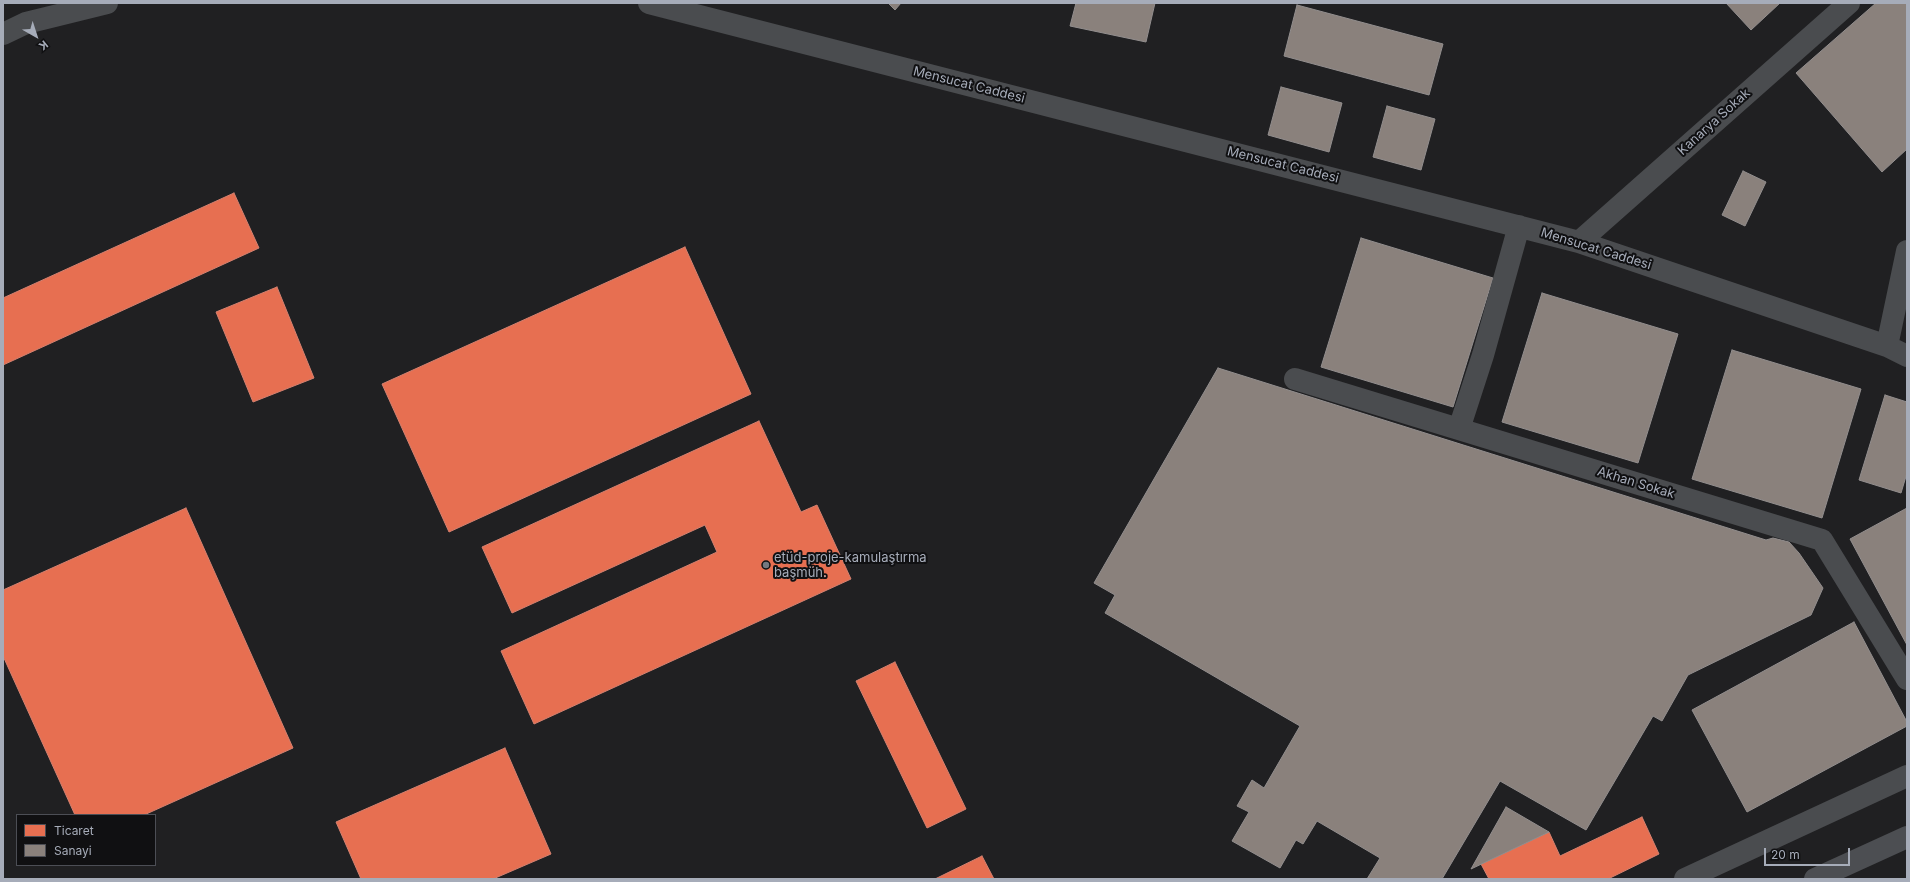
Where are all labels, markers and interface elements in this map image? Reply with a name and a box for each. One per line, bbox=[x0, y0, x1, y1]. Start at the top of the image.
north arrow bbox=[16, 16, 56, 56]
text: K bbox=[36, 37, 51, 53]
street label: Mensucat Caddesi bbox=[912, 64, 1026, 106]
street label: Kanarya Sokak bbox=[1675, 85, 1753, 159]
street label: Mensucat Caddesi bbox=[1226, 144, 1340, 186]
street label: Mensucat Caddesi bbox=[1539, 225, 1653, 273]
street label: Akhan Sokak bbox=[1595, 464, 1677, 502]
place label: etüd-proje-kamulaştırma başmüh. bbox=[774, 550, 927, 581]
marker: etüd-proje-kamulaştırma başmüh. bbox=[761, 560, 771, 570]
legend bbox=[16, 814, 156, 866]
text: Ticaret bbox=[54, 823, 94, 838]
scale bar bbox=[1766, 840, 1852, 866]
text: Sanayi bbox=[54, 843, 92, 858]
text: 20 m bbox=[1771, 847, 1800, 862]

